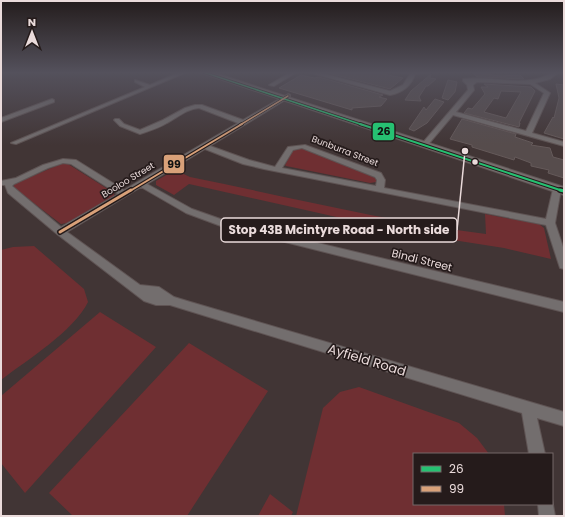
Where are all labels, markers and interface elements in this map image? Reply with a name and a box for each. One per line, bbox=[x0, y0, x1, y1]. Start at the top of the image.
north arrow bbox=[12, 12, 52, 52]
text: N bbox=[28, 14, 36, 30]
line badge: 26 bbox=[372, 122, 395, 141]
text: 26 bbox=[377, 123, 391, 139]
street label: Bunburra Street bbox=[310, 133, 380, 169]
line badge: 99 bbox=[163, 154, 185, 174]
text: 99 bbox=[167, 156, 181, 172]
unlabelled marker bbox=[470, 157, 480, 167]
street label: Booloo Street bbox=[99, 160, 157, 200]
callout: Stop 43B Mcintyre Road - North side bbox=[221, 218, 457, 242]
text: Stop 43B Mcintyre Road - North side bbox=[229, 221, 450, 238]
street label: Bindi Street bbox=[390, 245, 454, 275]
street label: Ayfield Road bbox=[326, 339, 408, 381]
legend bbox=[413, 453, 553, 505]
text: 26 bbox=[449, 460, 464, 477]
text: 99 bbox=[449, 480, 464, 497]

